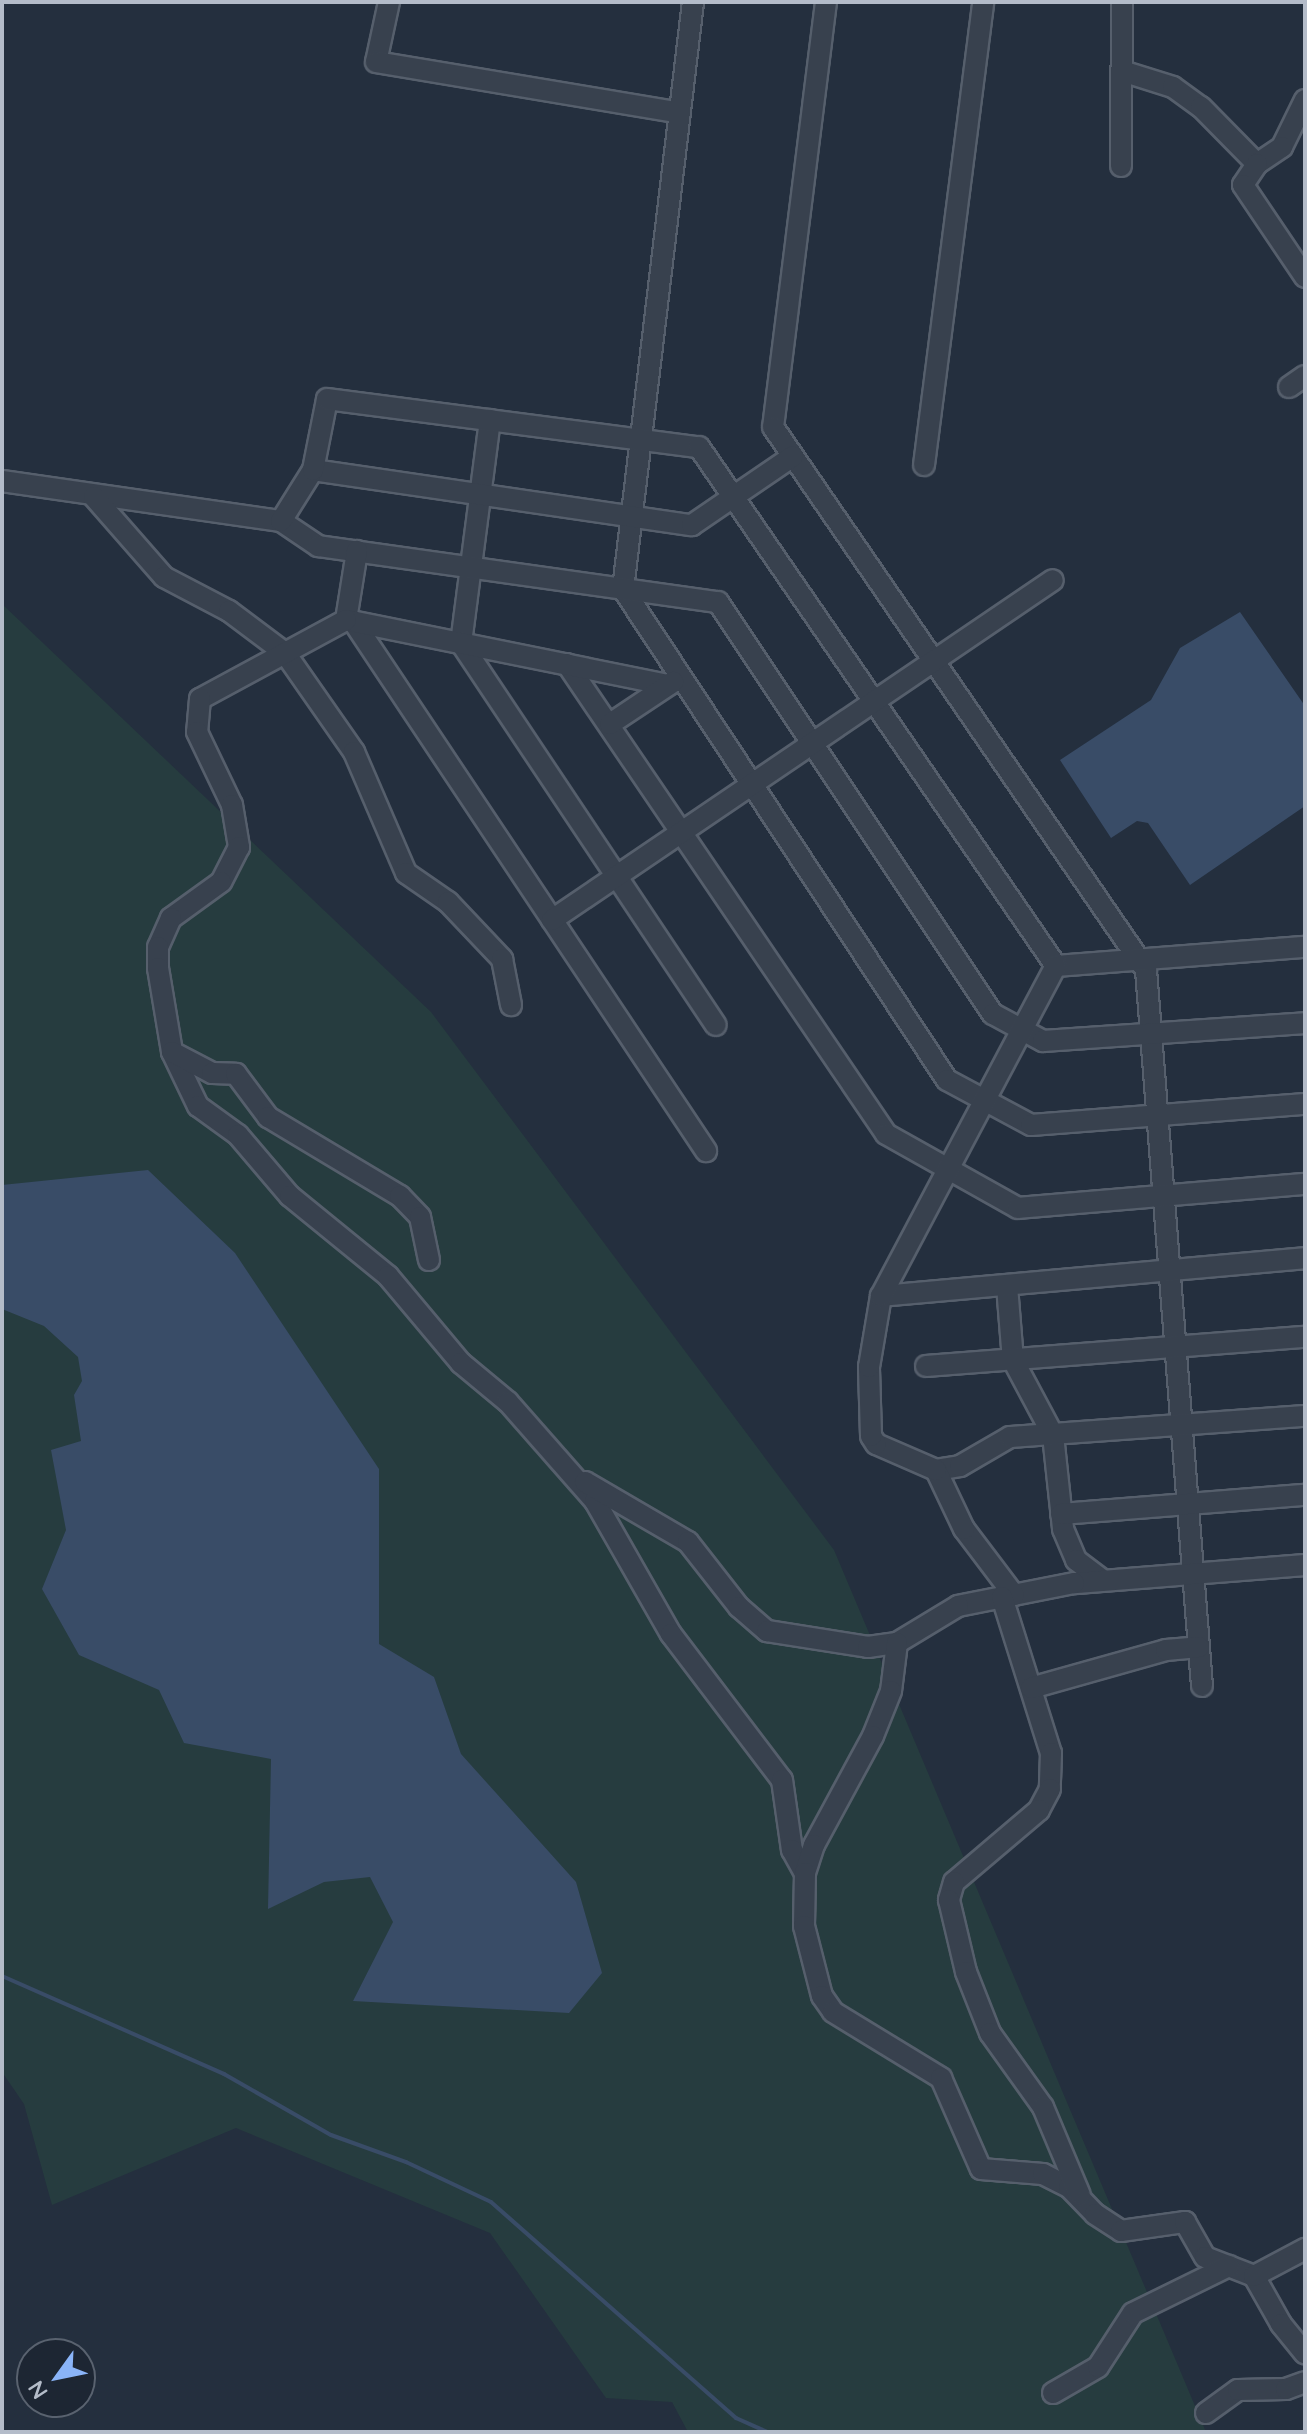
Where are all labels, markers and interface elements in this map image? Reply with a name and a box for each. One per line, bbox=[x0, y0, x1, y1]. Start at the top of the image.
north arrow bbox=[16, 2338, 96, 2418]
text: N bbox=[21, 2376, 54, 2404]

